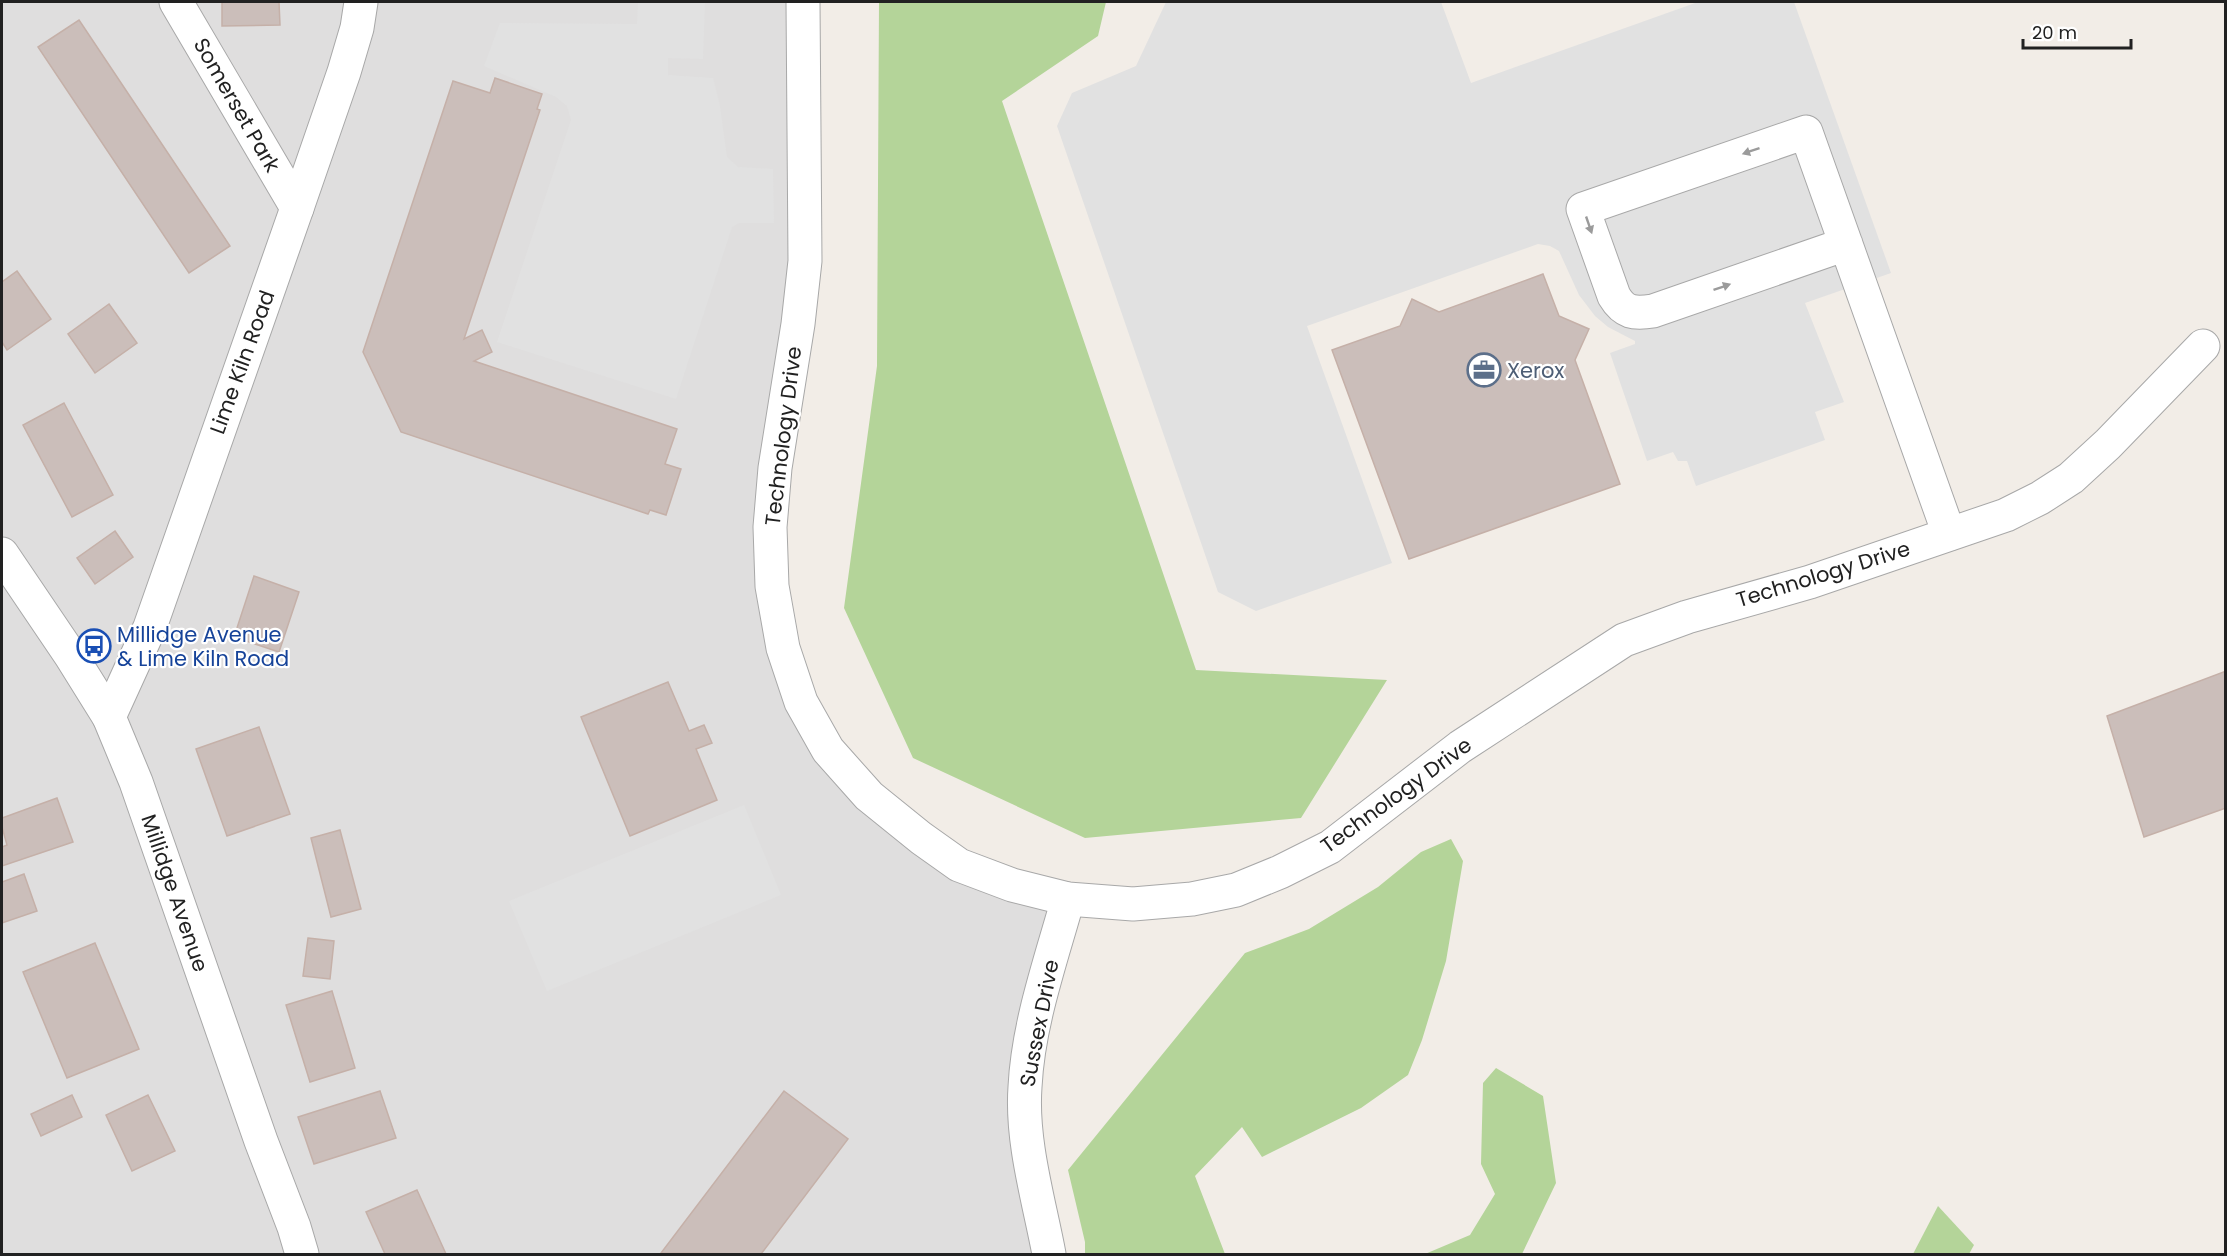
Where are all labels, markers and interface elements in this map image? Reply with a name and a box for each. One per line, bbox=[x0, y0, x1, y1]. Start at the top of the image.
scale bar bbox=[2023, 12, 2131, 50]
text: 20 m bbox=[2032, 20, 2077, 45]
street label: Somerset Park bbox=[187, 33, 287, 178]
one-way arrow bbox=[1742, 146, 1760, 156]
one-way arrow bbox=[1585, 217, 1594, 235]
one-way arrow bbox=[1713, 281, 1731, 291]
street label: Lime Kiln Road bbox=[203, 286, 281, 438]
street label: Technology Drive bbox=[758, 345, 808, 527]
office icon: Xerox bbox=[1466, 352, 1502, 388]
place label: Xerox bbox=[1507, 356, 1564, 385]
street label: Technology Drive bbox=[1733, 534, 1913, 614]
place label: Millidge Avenue & Lime Kiln Road bbox=[117, 620, 289, 673]
bus stop icon: Millidge Avenue & Lime Kiln Road bbox=[76, 628, 112, 664]
street label: Technology Drive bbox=[1315, 730, 1477, 860]
street label: Millidge Avenue bbox=[134, 810, 216, 976]
street label: Sussex Drive bbox=[1012, 957, 1066, 1089]

